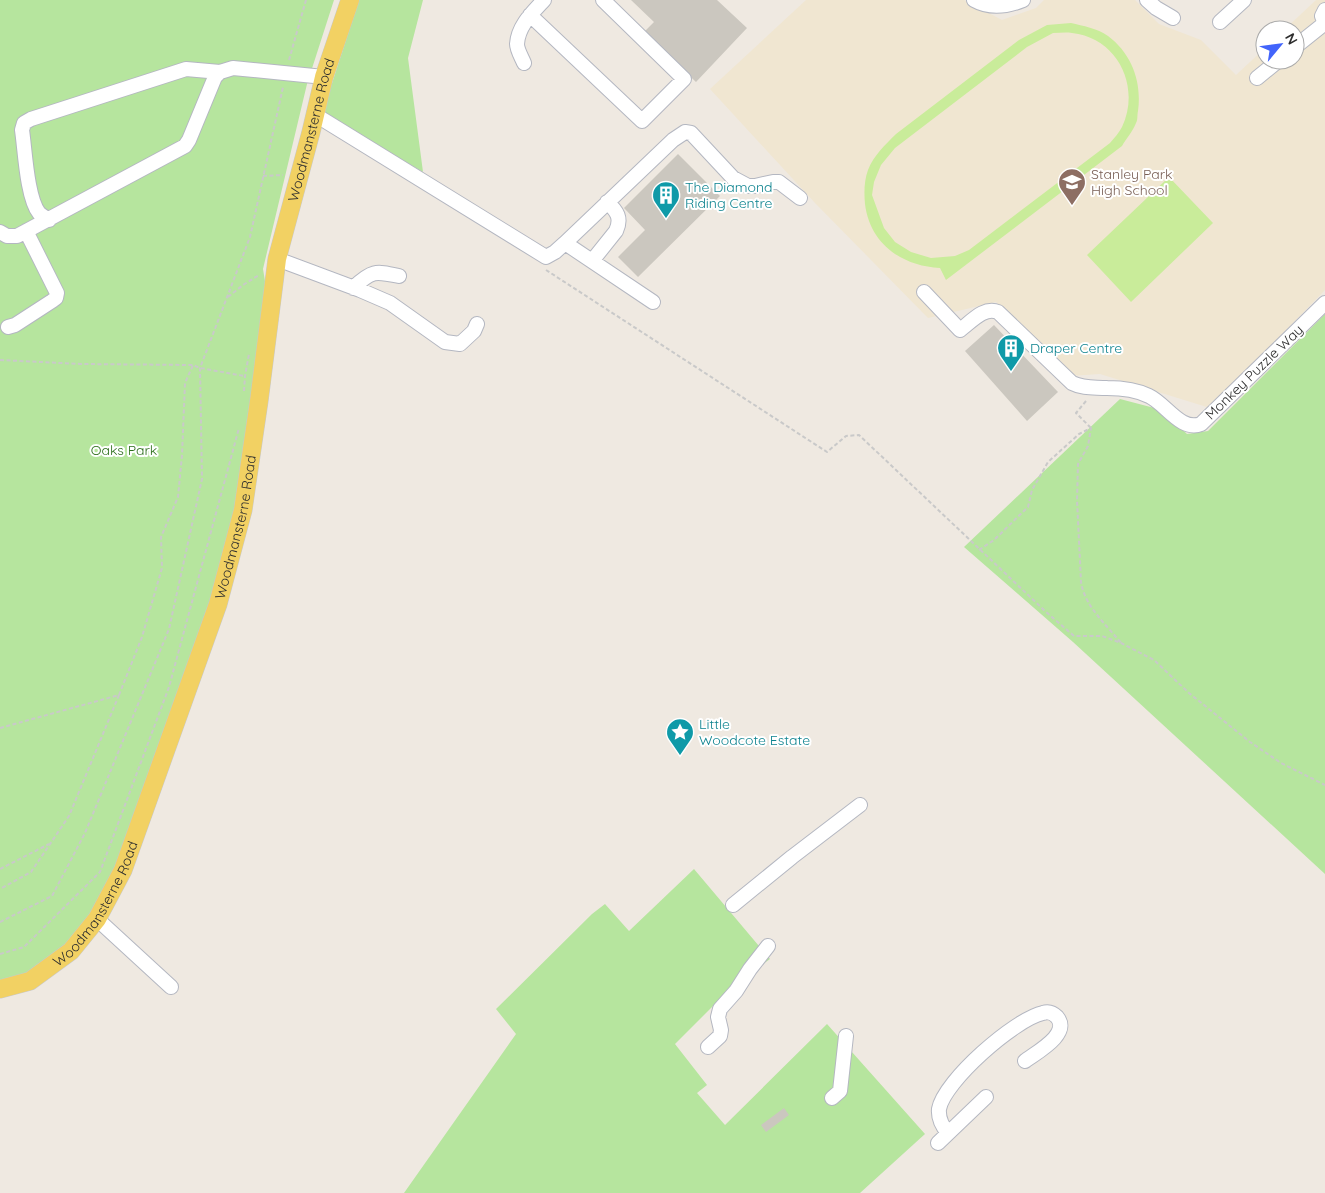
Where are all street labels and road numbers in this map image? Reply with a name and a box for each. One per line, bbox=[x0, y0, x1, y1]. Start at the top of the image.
street label: Woodmansterne Road bbox=[284, 56, 339, 204]
street label: Monkey Puzzle Way bbox=[1201, 321, 1307, 423]
street label: Woodmansterne Road bbox=[211, 454, 260, 601]
street label: Woodmansterne Road bbox=[49, 839, 142, 970]

